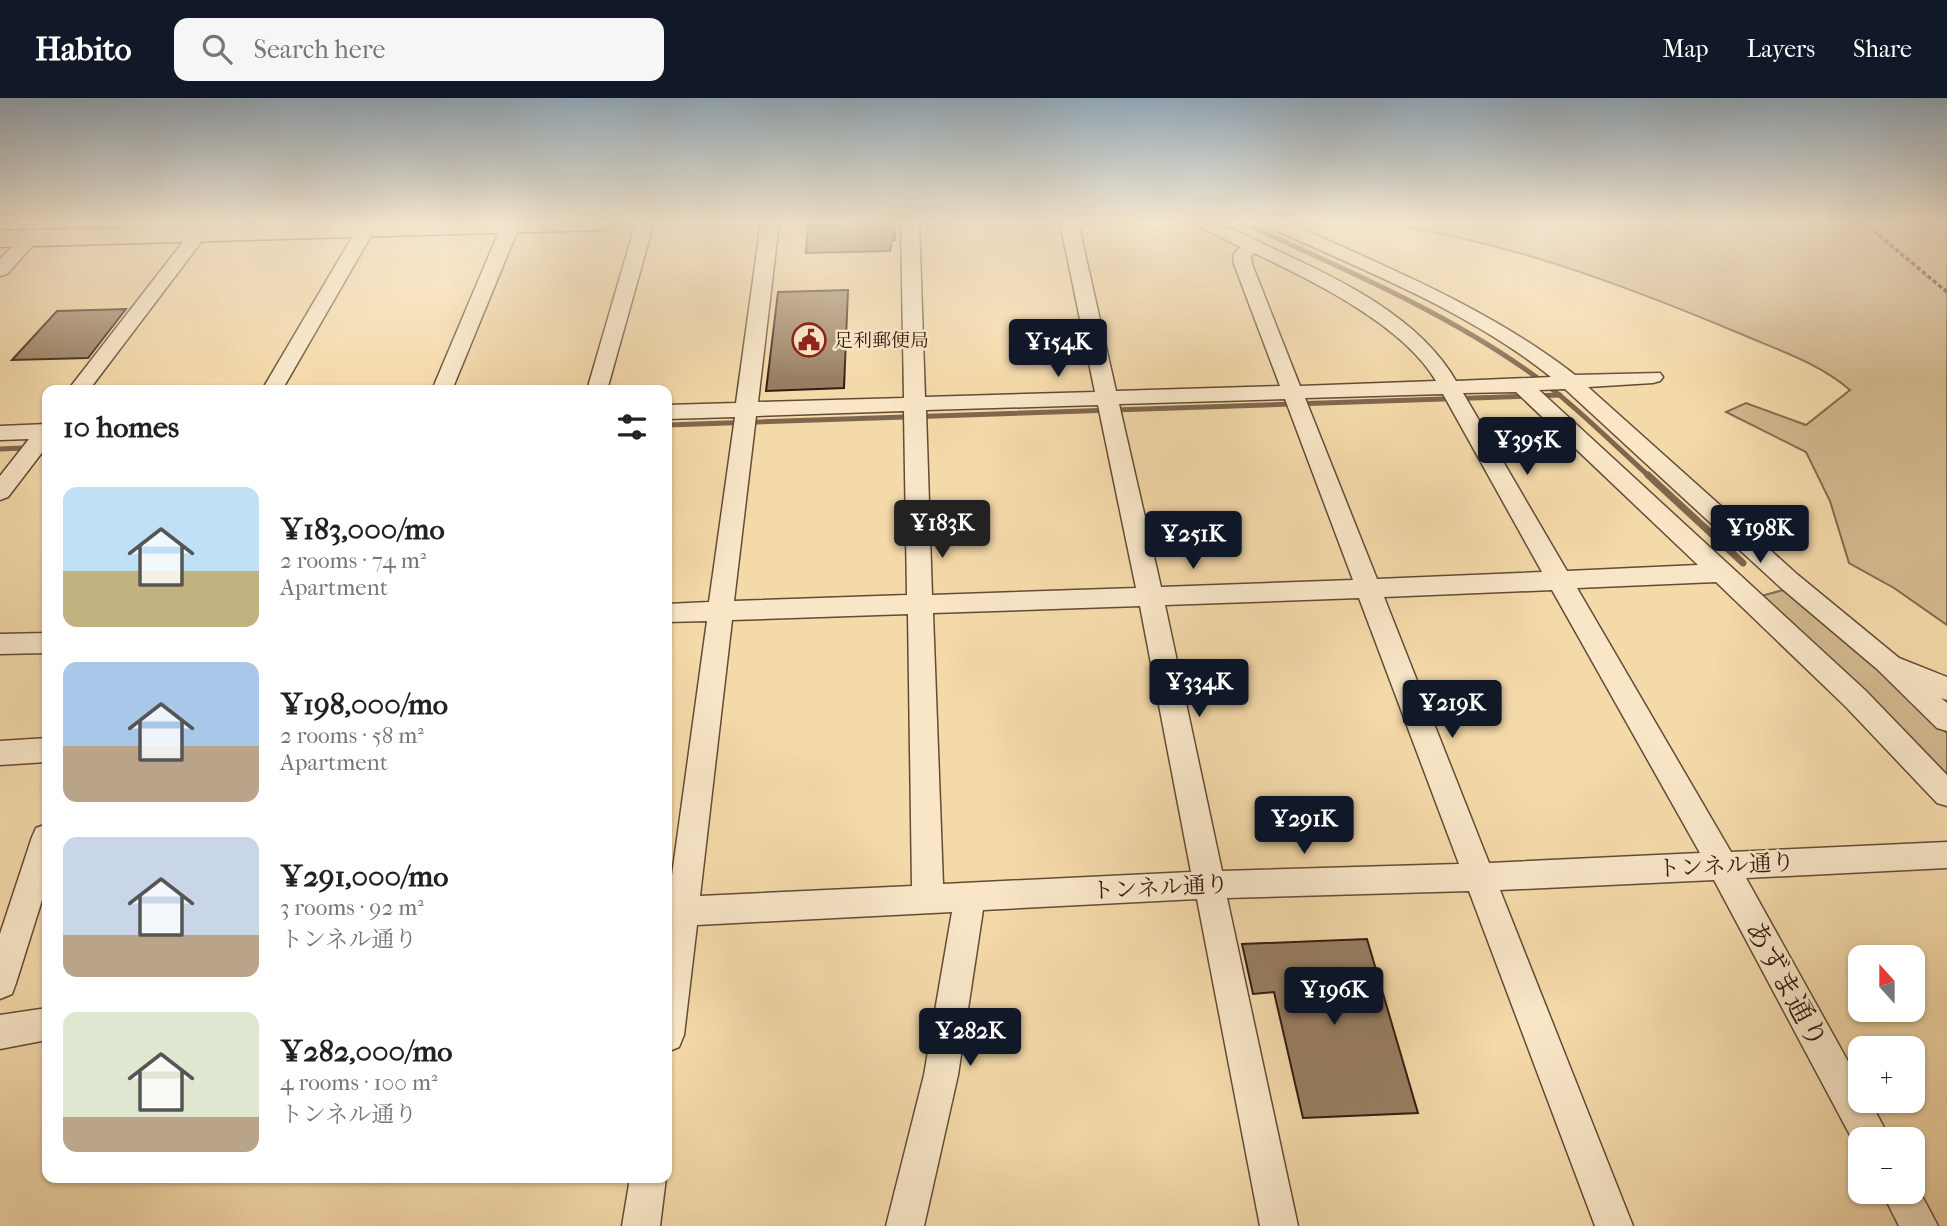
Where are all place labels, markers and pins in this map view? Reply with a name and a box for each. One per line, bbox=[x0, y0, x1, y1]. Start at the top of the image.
pin: ¥154K bbox=[1009, 320, 1107, 379]
public building icon: 足利郵便局 bbox=[790, 321, 828, 359]
place label: 足利郵便局 bbox=[834, 330, 929, 352]
pin: ¥395K bbox=[1478, 418, 1576, 477]
pin: ¥183K bbox=[893, 500, 991, 560]
pin: ¥198K bbox=[1711, 505, 1809, 565]
pin: ¥251K bbox=[1144, 512, 1242, 571]
pin: ¥334K bbox=[1150, 660, 1248, 719]
pin: ¥219K bbox=[1403, 680, 1501, 740]
pin: ¥291K bbox=[1255, 796, 1353, 856]
pin: ¥196K bbox=[1285, 968, 1383, 1027]
pin: ¥282K bbox=[921, 1009, 1019, 1068]

